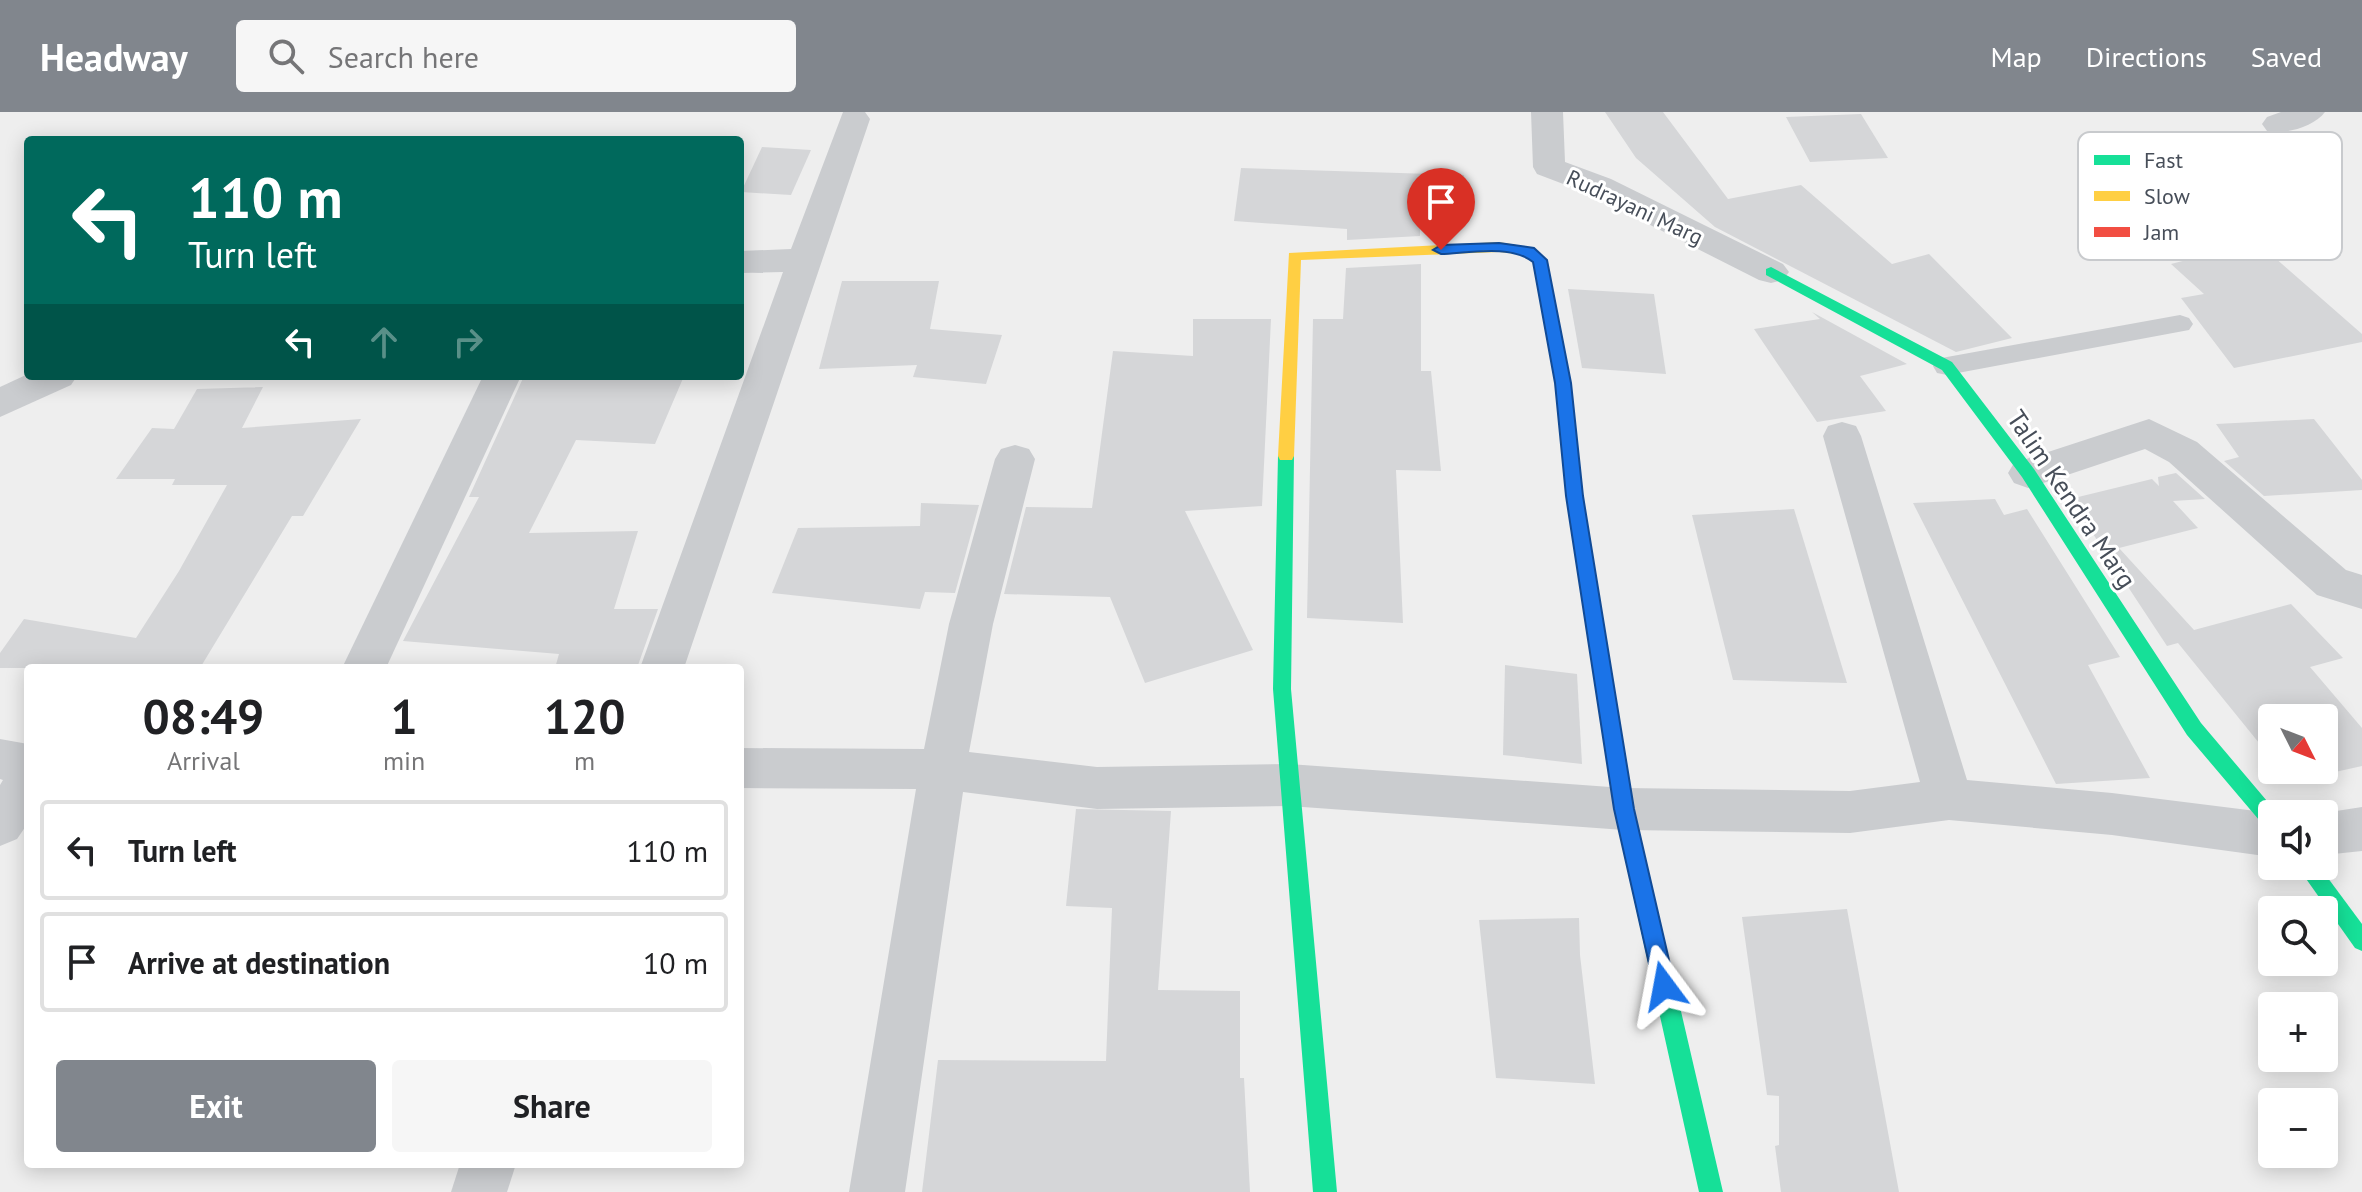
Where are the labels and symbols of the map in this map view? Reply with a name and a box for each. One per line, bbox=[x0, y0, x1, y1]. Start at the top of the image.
legend bbox=[2078, 132, 2342, 260]
text: Fast bbox=[2144, 146, 2184, 174]
street label: Rudrayani Marg bbox=[1562, 163, 1708, 251]
pin bbox=[1407, 168, 1475, 250]
text: Slow bbox=[2144, 182, 2190, 210]
text: Jam bbox=[2143, 218, 2179, 246]
street label: Talim Kendra Marg bbox=[2000, 403, 2144, 595]
north arrow bbox=[2258, 704, 2338, 784]
position arrow bbox=[1622, 944, 1706, 1028]

